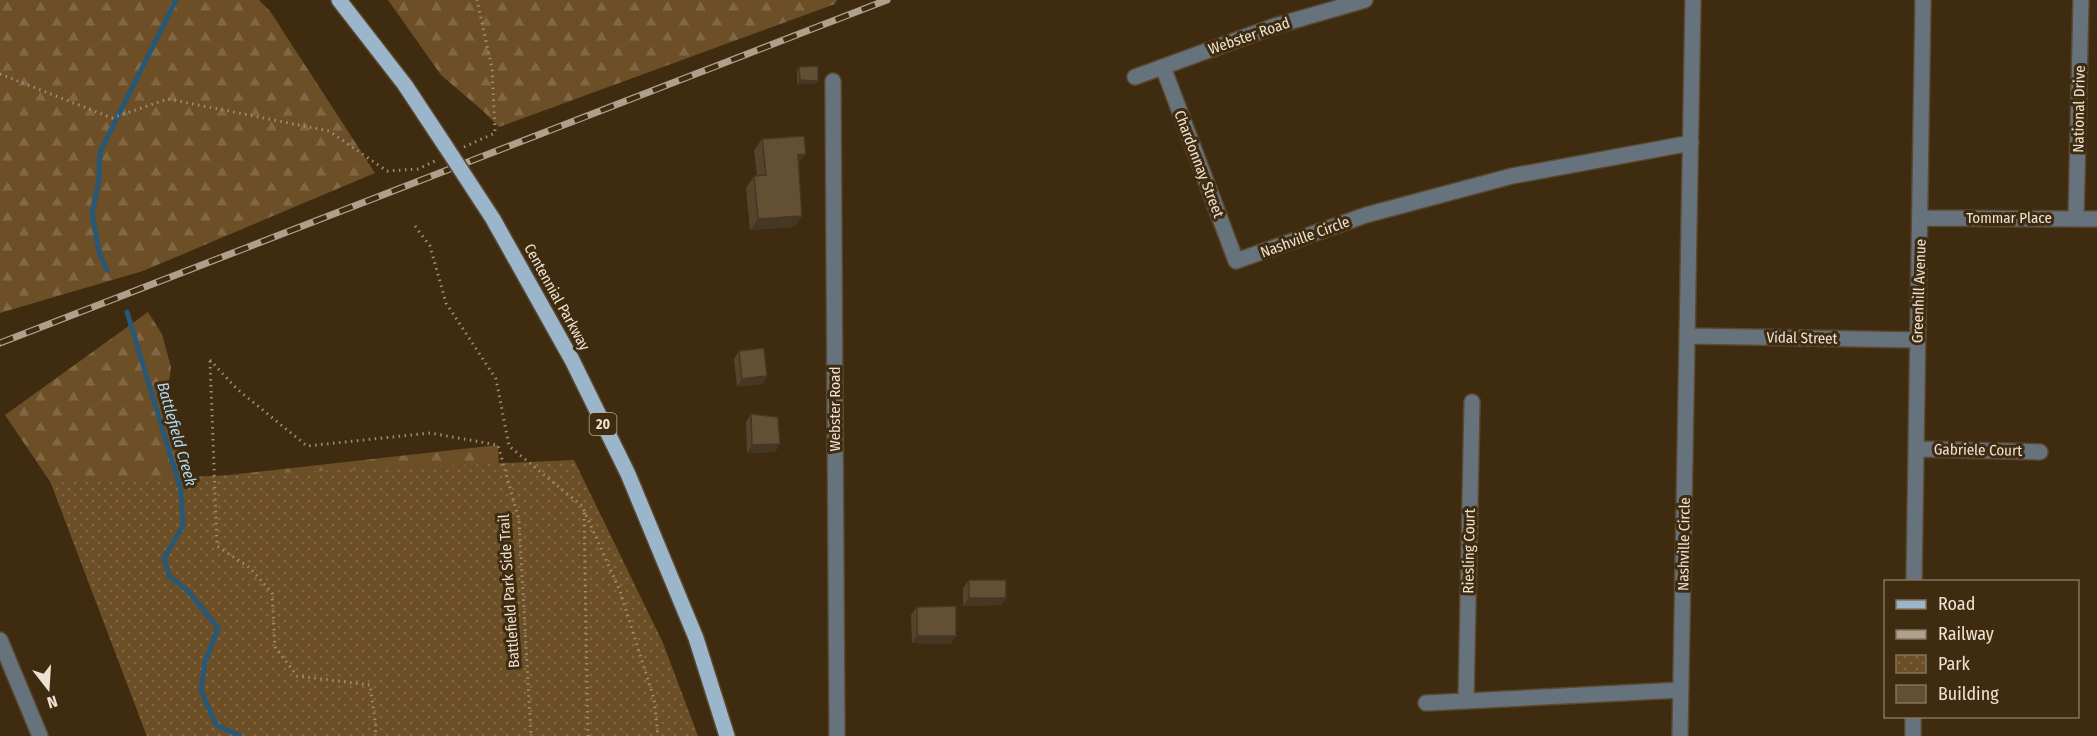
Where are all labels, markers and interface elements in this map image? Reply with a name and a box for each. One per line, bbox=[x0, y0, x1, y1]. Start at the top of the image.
street label: Webster Road bbox=[1206, 14, 1292, 58]
street label: National Drive bbox=[2069, 65, 2089, 153]
street label: Chardonnay Street bbox=[1170, 108, 1228, 220]
street label: Tommar Place bbox=[1966, 209, 2052, 227]
street label: Nashville Circle bbox=[1258, 213, 1352, 261]
street label: Greenhill Avenue bbox=[1908, 239, 1930, 343]
street label: Centennial Parkway bbox=[520, 241, 594, 354]
street label: Vidal Street bbox=[1766, 328, 1838, 348]
street label: Webster Road bbox=[826, 367, 844, 451]
water label: Battlefield Creek bbox=[153, 380, 201, 488]
road number: 20 bbox=[590, 413, 616, 435]
street label: Gabriele Court bbox=[1934, 440, 2022, 460]
street label: Nashville Circle bbox=[1674, 497, 1694, 591]
street label: Riesling Court bbox=[1459, 508, 1479, 594]
street label: Battlefield Park Side Trail bbox=[495, 514, 523, 668]
legend bbox=[1884, 580, 2079, 718]
text: Road bbox=[1938, 593, 1975, 615]
text: Railway bbox=[1938, 623, 1994, 645]
text: Park bbox=[1938, 653, 1971, 675]
north arrow bbox=[18, 658, 78, 718]
text: Building bbox=[1938, 683, 1999, 705]
text: N bbox=[45, 691, 60, 712]

